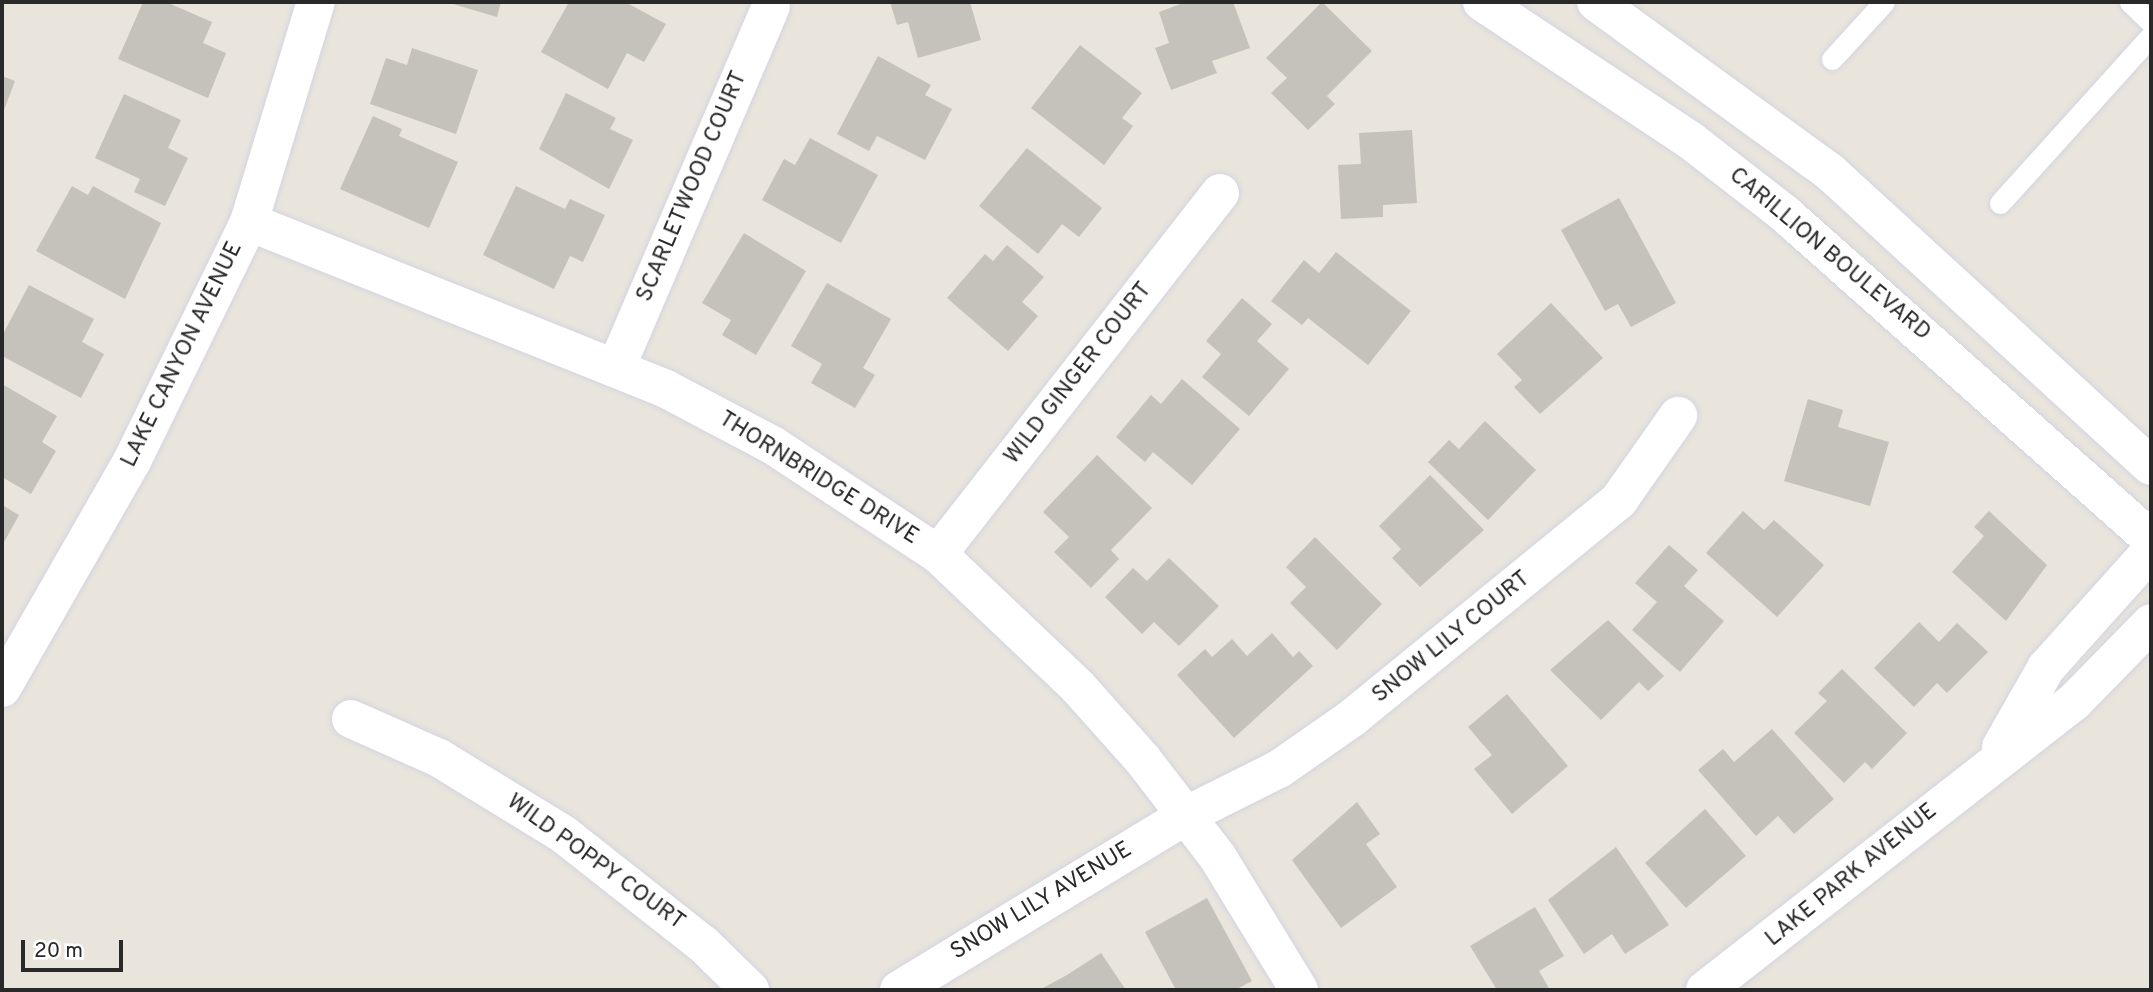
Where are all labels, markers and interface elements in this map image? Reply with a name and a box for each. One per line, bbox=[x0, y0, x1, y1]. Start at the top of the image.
street label: SCARLETWOOD COURT bbox=[632, 68, 754, 306]
street label: CARILLION BOULEVARD bbox=[1723, 163, 1935, 347]
street label: LAKE CANYON AVENUE bbox=[116, 237, 250, 473]
street label: WILD GINGER COURT bbox=[999, 277, 1159, 471]
street label: THORNBRIDGE DRIVE bbox=[713, 406, 923, 552]
street label: SNOW LILY COURT bbox=[1367, 565, 1537, 711]
street label: WILD POPPY COURT bbox=[500, 789, 690, 937]
street label: LAKE PARK AVENUE bbox=[1760, 798, 1944, 954]
street label: SNOW LILY AVENUE bbox=[945, 836, 1139, 968]
scale bar bbox=[24, 926, 126, 970]
text: 20 m bbox=[34, 938, 83, 965]

